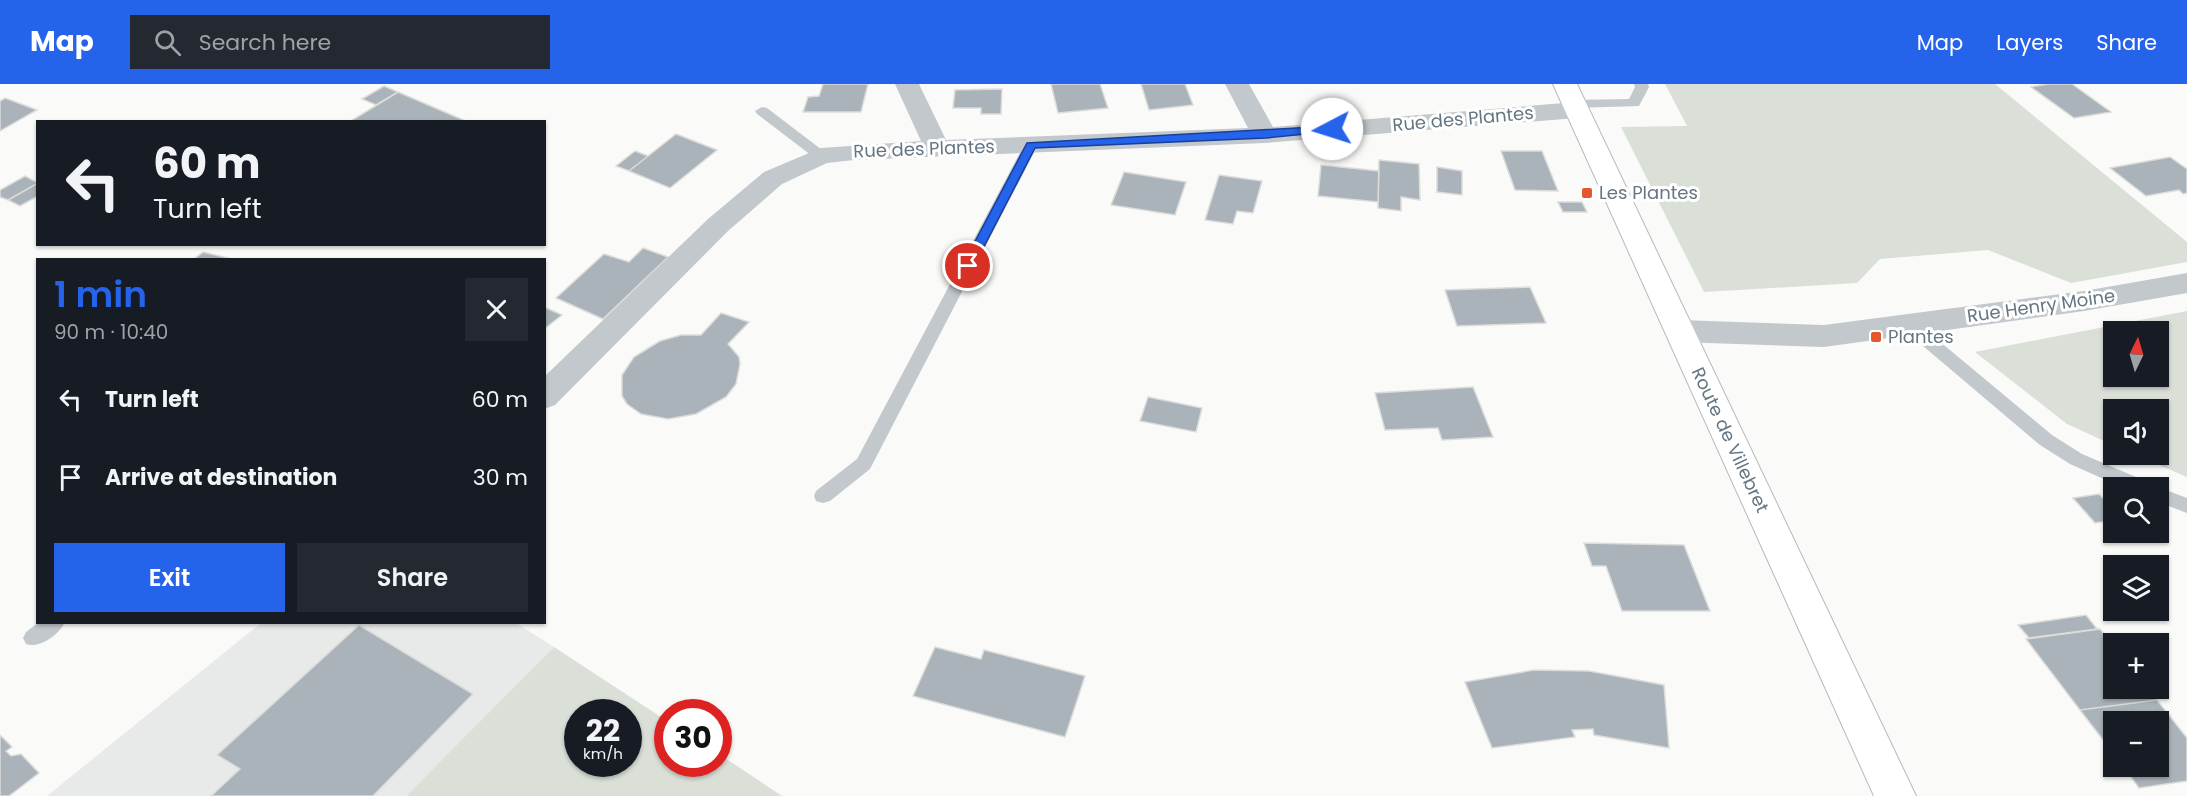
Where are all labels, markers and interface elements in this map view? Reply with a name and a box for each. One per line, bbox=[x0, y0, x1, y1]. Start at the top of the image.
search box bbox=[130, 15, 550, 69]
text: Map bbox=[30, 22, 94, 61]
icon: search bbox=[151, 26, 184, 59]
text: Search here bbox=[199, 27, 331, 58]
text: Map bbox=[1917, 28, 1963, 57]
text: Layers bbox=[1996, 28, 2063, 57]
text: Share bbox=[2096, 28, 2157, 57]
position arrow bbox=[1300, 97, 1364, 161]
street label: Rue des Plantes bbox=[1391, 100, 1535, 137]
text: 60 m bbox=[153, 134, 261, 193]
street label: Rue des Plantes bbox=[853, 134, 995, 163]
icon: left bbox=[54, 144, 132, 222]
place label: Les Plantes bbox=[1599, 180, 1698, 205]
marker: Les Plantes bbox=[1580, 186, 1594, 200]
text: Turn left bbox=[153, 190, 262, 227]
pin bbox=[942, 240, 993, 291]
icon: arrive bbox=[951, 249, 984, 282]
text: 1 min bbox=[54, 269, 147, 320]
button: close bbox=[465, 278, 528, 341]
street label: Rue Henry Moine bbox=[1965, 283, 2117, 328]
text: 90 m · 10:40 bbox=[54, 318, 168, 346]
north arrow bbox=[2103, 321, 2169, 387]
map controls bbox=[2103, 321, 2169, 777]
place label: Plantes bbox=[1888, 324, 1954, 349]
marker: Plantes bbox=[1869, 330, 1883, 344]
street label: Route de Villebret bbox=[1686, 363, 1775, 517]
icon: left bbox=[54, 383, 87, 416]
text: Turn left bbox=[105, 384, 199, 415]
text: 60 m bbox=[472, 384, 528, 415]
button: sound bbox=[2103, 399, 2169, 465]
icon: arrive bbox=[54, 461, 87, 494]
text: Arrive at destination bbox=[105, 462, 337, 493]
text: 30 m bbox=[473, 462, 528, 493]
button: search bbox=[2103, 477, 2169, 543]
button: Exit bbox=[54, 543, 285, 612]
button: Share bbox=[297, 543, 528, 612]
button: layers bbox=[2103, 555, 2169, 621]
button: + bbox=[2103, 633, 2169, 699]
speed limit sign: 30 bbox=[654, 699, 732, 777]
text: 22 bbox=[586, 709, 620, 752]
button: − bbox=[2103, 711, 2169, 777]
text: km/h bbox=[583, 743, 623, 764]

